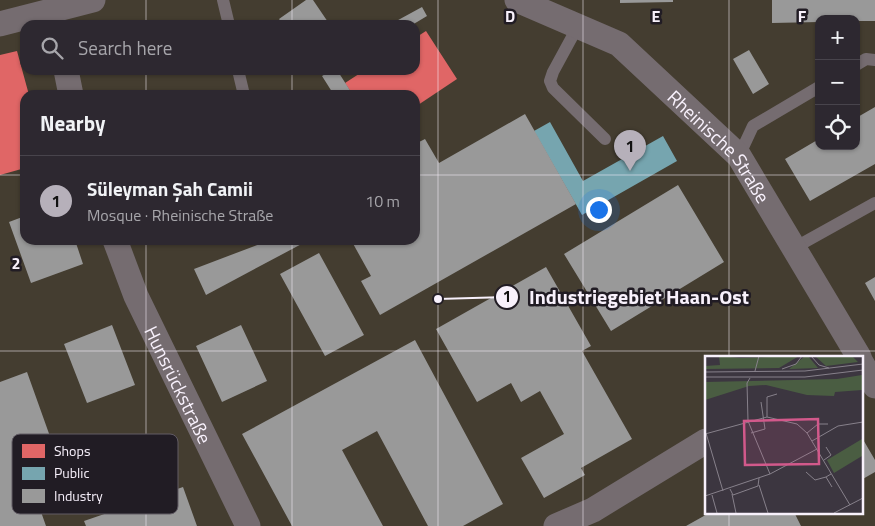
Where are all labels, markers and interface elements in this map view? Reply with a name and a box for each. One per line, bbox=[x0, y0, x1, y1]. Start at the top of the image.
text: D bbox=[505, 4, 515, 28]
text: E bbox=[652, 4, 661, 28]
text: F bbox=[798, 4, 807, 28]
map controls bbox=[815, 15, 860, 150]
button: + bbox=[815, 15, 860, 60]
search box bbox=[20, 20, 420, 75]
text: Search here bbox=[78, 33, 172, 62]
icon: search bbox=[38, 34, 66, 62]
button: − bbox=[815, 60, 860, 105]
street label: Rheinische Straße bbox=[661, 82, 778, 208]
button: locate bbox=[815, 105, 860, 150]
text: Nearby bbox=[40, 107, 105, 139]
pin: 1 bbox=[614, 130, 646, 171]
text: Süleyman Şah Camii bbox=[87, 174, 253, 203]
text: 1 bbox=[52, 189, 60, 213]
text: 10 m bbox=[365, 189, 400, 213]
your location bbox=[586, 197, 612, 223]
text: Mosque · Rheinische Straße bbox=[87, 203, 273, 227]
text: 2 bbox=[12, 251, 20, 275]
callout: Industriegebiet Haan-Ost bbox=[494, 279, 759, 314]
text: Industriegebiet Haan-Ost bbox=[529, 281, 749, 312]
text: 1 bbox=[503, 285, 511, 308]
street label: Hunsrückstraße bbox=[138, 320, 220, 448]
inset map bbox=[705, 356, 862, 514]
legend bbox=[12, 434, 178, 514]
text: Shops bbox=[54, 440, 90, 461]
text: Public bbox=[54, 462, 90, 483]
text: Industry bbox=[54, 485, 103, 506]

